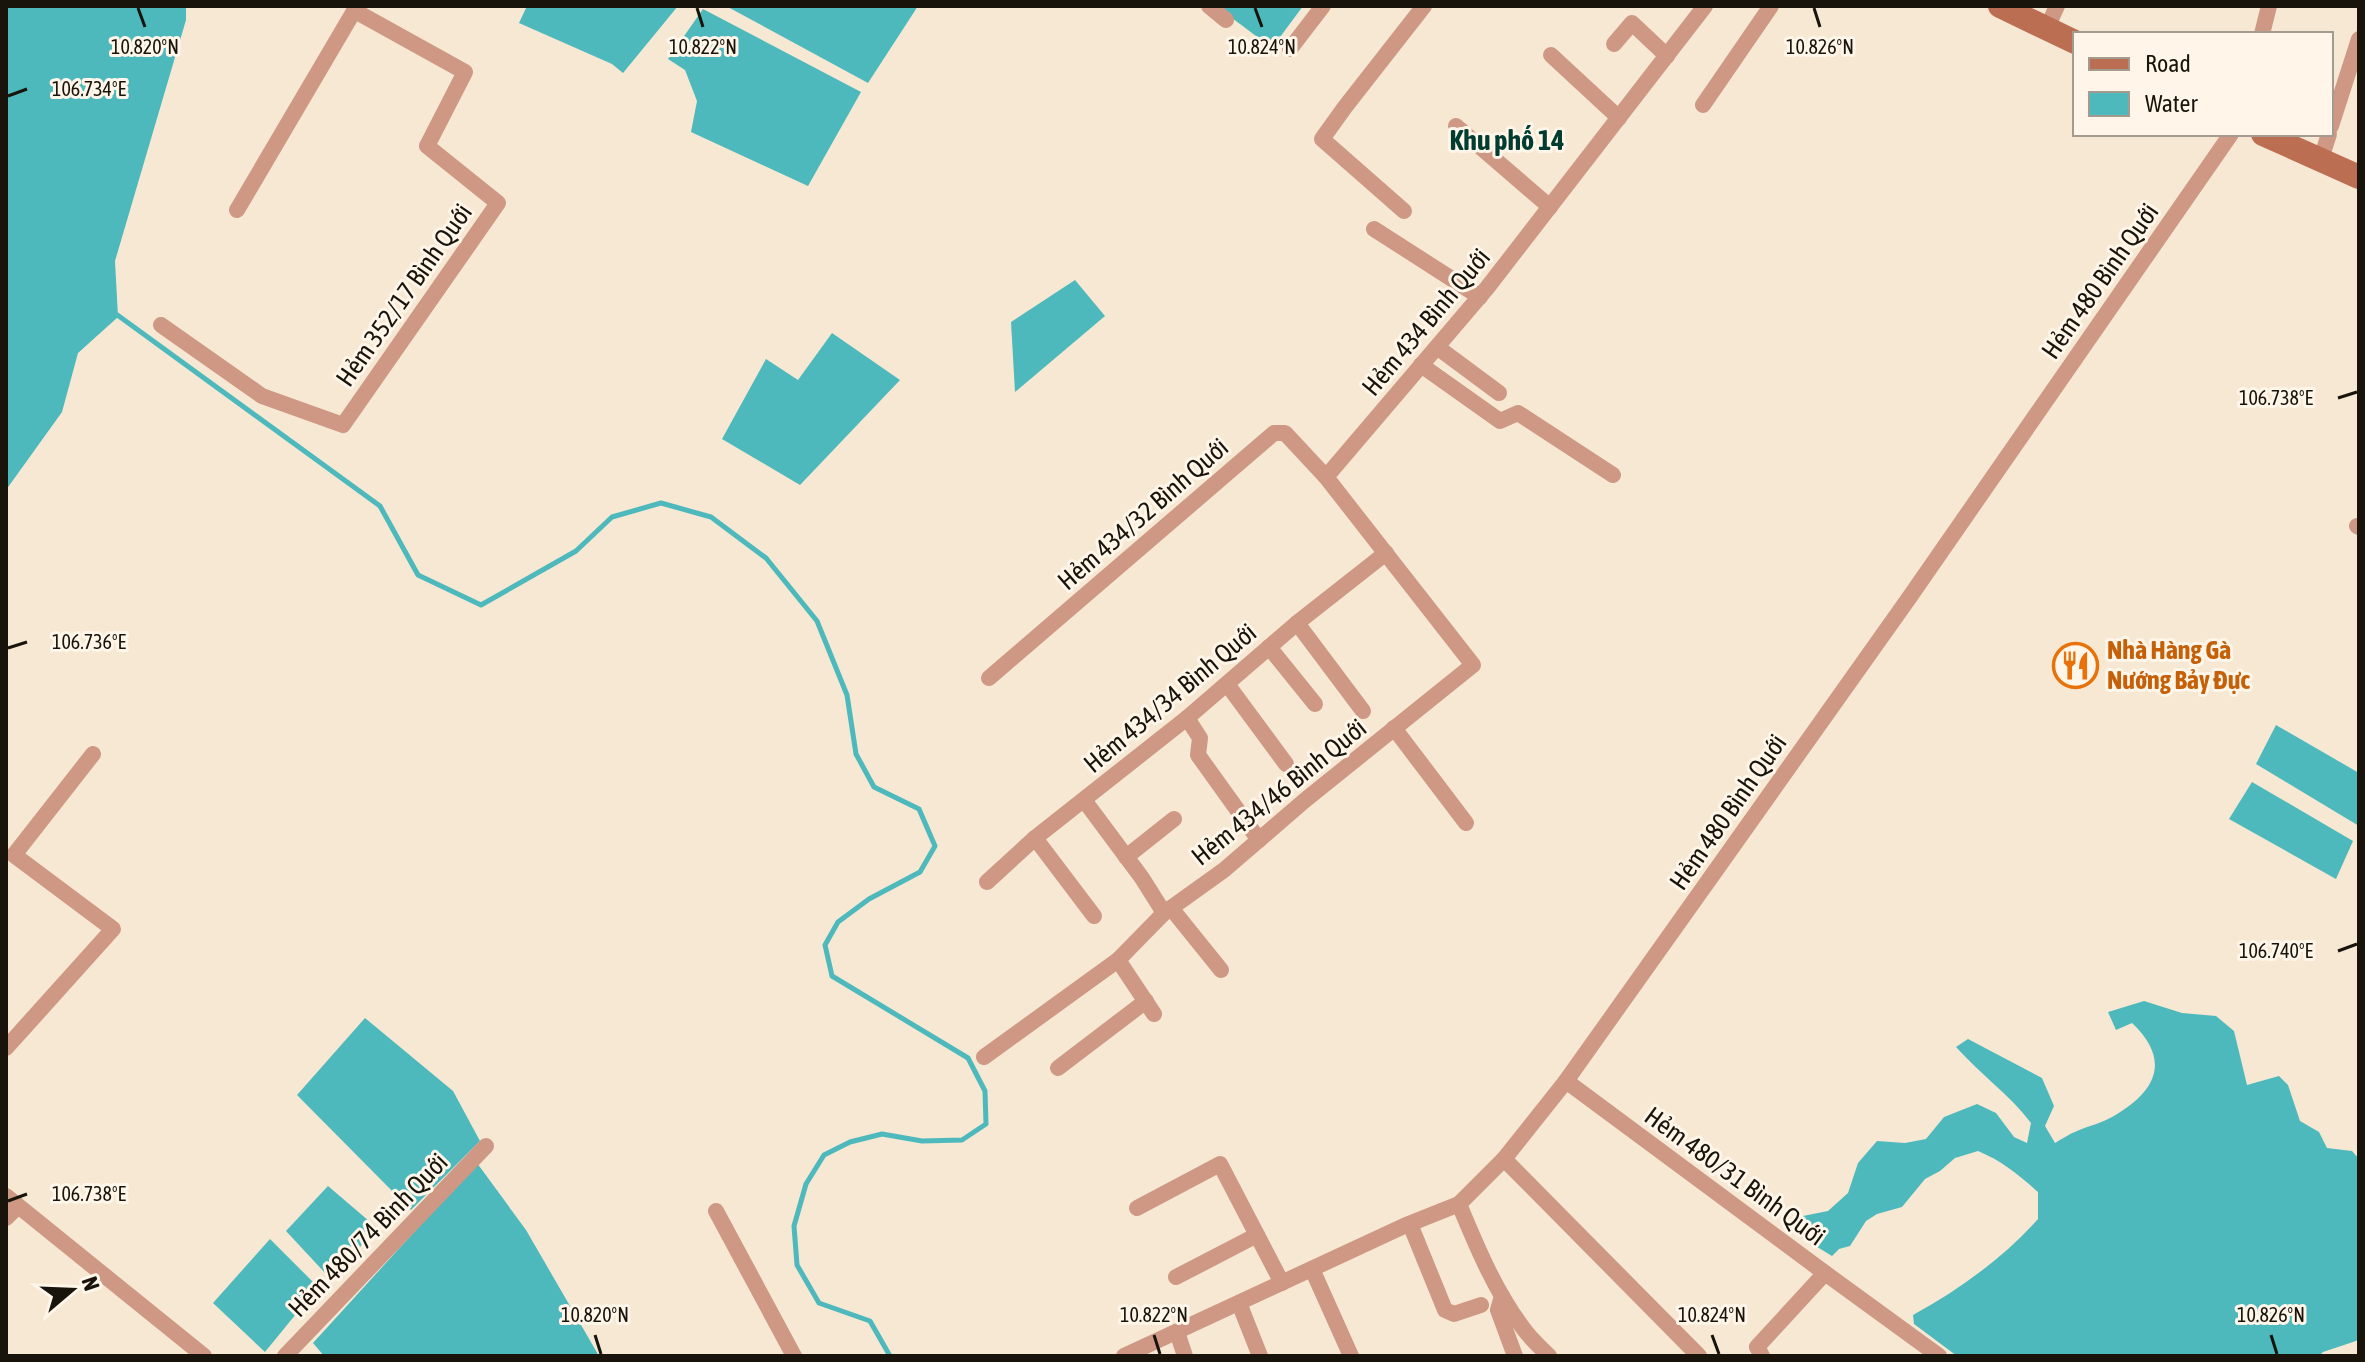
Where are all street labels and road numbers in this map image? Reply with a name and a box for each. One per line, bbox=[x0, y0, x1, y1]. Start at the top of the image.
street label: Hẻm 352/17 Bình Quới bbox=[330, 198, 478, 392]
street label: Hẻm 480 Bình Quới bbox=[2035, 198, 2165, 364]
street label: Hẻm 434 Bình Quới bbox=[1356, 242, 1496, 402]
street label: Hẻm 434/32 Bình Quới bbox=[1052, 432, 1234, 596]
street label: Hẻm 434/34 Bình Quới bbox=[1078, 617, 1262, 779]
street label: Hẻm 434/46 Bình Quới bbox=[1186, 712, 1372, 872]
street label: Hẻm 480 Bình Quới bbox=[1663, 729, 1793, 895]
street label: Hẻm 480/31 Bình Quới bbox=[1639, 1100, 1831, 1252]
street label: Hẻm 480/74 Bình Quới bbox=[282, 1147, 454, 1323]

